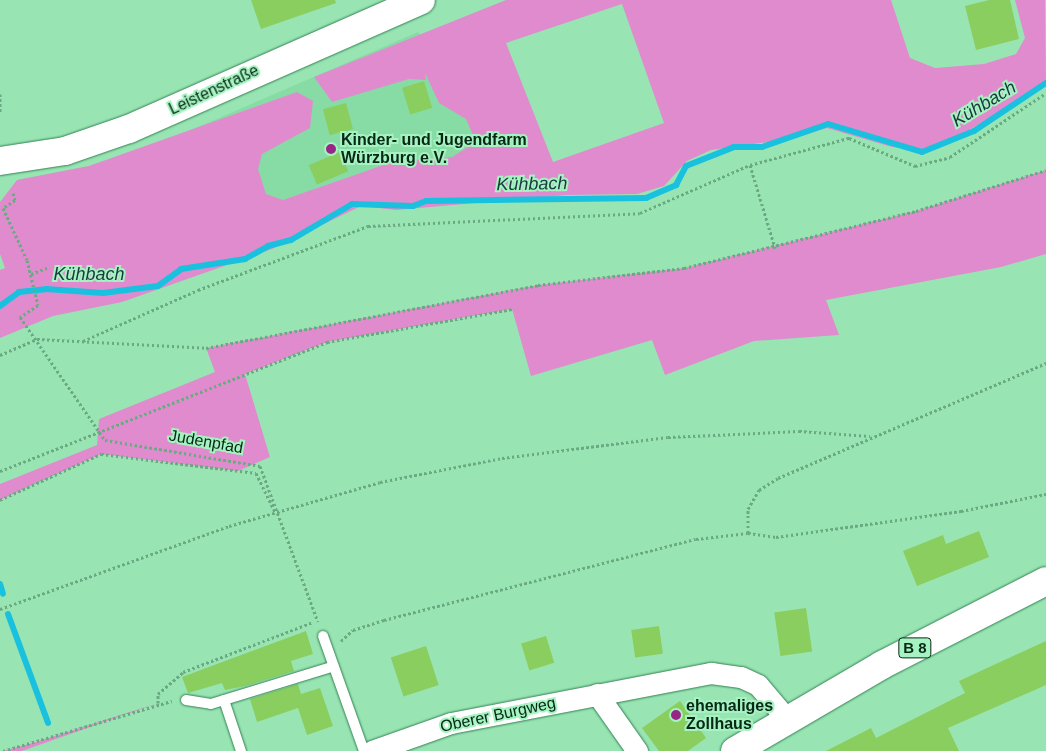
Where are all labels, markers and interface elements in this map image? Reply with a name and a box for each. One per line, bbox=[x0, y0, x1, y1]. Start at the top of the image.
street label: Leistenstraße bbox=[166, 61, 262, 119]
water label: Kühbach bbox=[948, 76, 1020, 132]
place label: Kinder- und Jugendfarm Würzburg e.V. bbox=[341, 130, 527, 168]
marker: Kinder- und Jugendfarm Würzburg e.V. bbox=[325, 143, 337, 155]
water label: Kühbach bbox=[496, 173, 568, 195]
water label: Kühbach bbox=[53, 263, 125, 285]
street label: Judenpfad bbox=[168, 426, 244, 458]
road number: B 8 bbox=[898, 636, 932, 660]
street label: Oberer Burgweg bbox=[439, 693, 557, 737]
place label: ehemaliges Zollhaus bbox=[686, 696, 773, 734]
marker: ehemaliges Zollhaus bbox=[670, 709, 682, 721]

